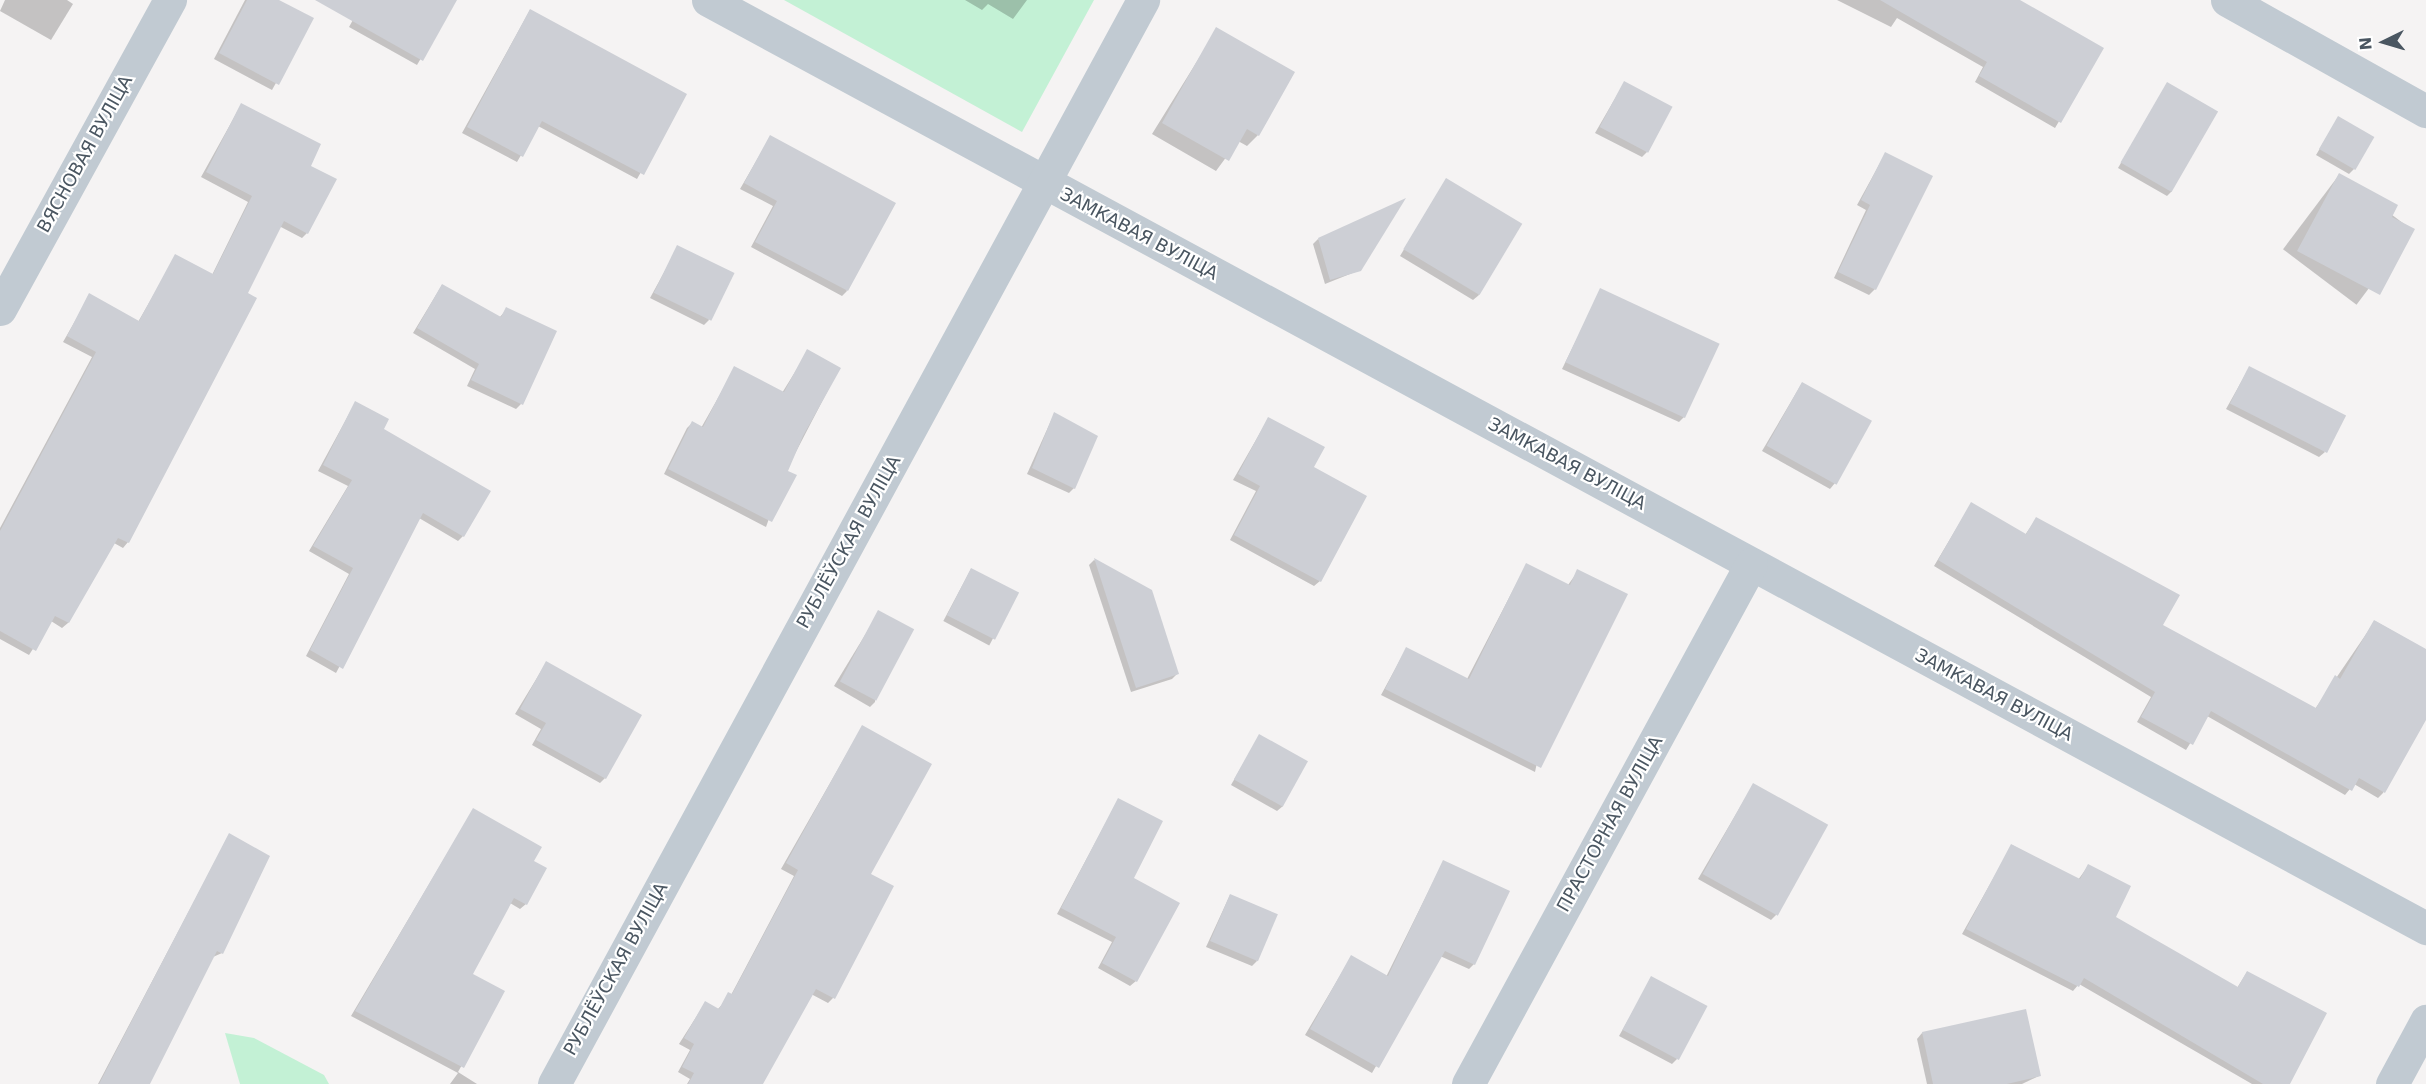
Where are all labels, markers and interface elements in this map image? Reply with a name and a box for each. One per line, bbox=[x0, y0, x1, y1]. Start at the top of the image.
north arrow bbox=[2354, 12, 2414, 72]
text: N bbox=[2356, 36, 2376, 51]
street label: ВЯСНОВАЯ ВУЛІЦА bbox=[33, 72, 137, 236]
street label: ЗАМКАВАЯ ВУЛІЦА bbox=[1056, 183, 1222, 285]
street label: ЗАМКАВАЯ ВУЛІЦА bbox=[1484, 413, 1650, 515]
street label: РУБЛЁЎСКАЯ ВУЛІЦА bbox=[792, 452, 906, 632]
street label: ЗАМКАВАЯ ВУЛІЦА bbox=[1911, 644, 2077, 746]
street label: ПРАСТОРНАЯ ВУЛІЦА bbox=[1553, 732, 1667, 916]
street label: РУБЛЁЎСКАЯ ВУЛІЦА bbox=[559, 879, 673, 1059]

